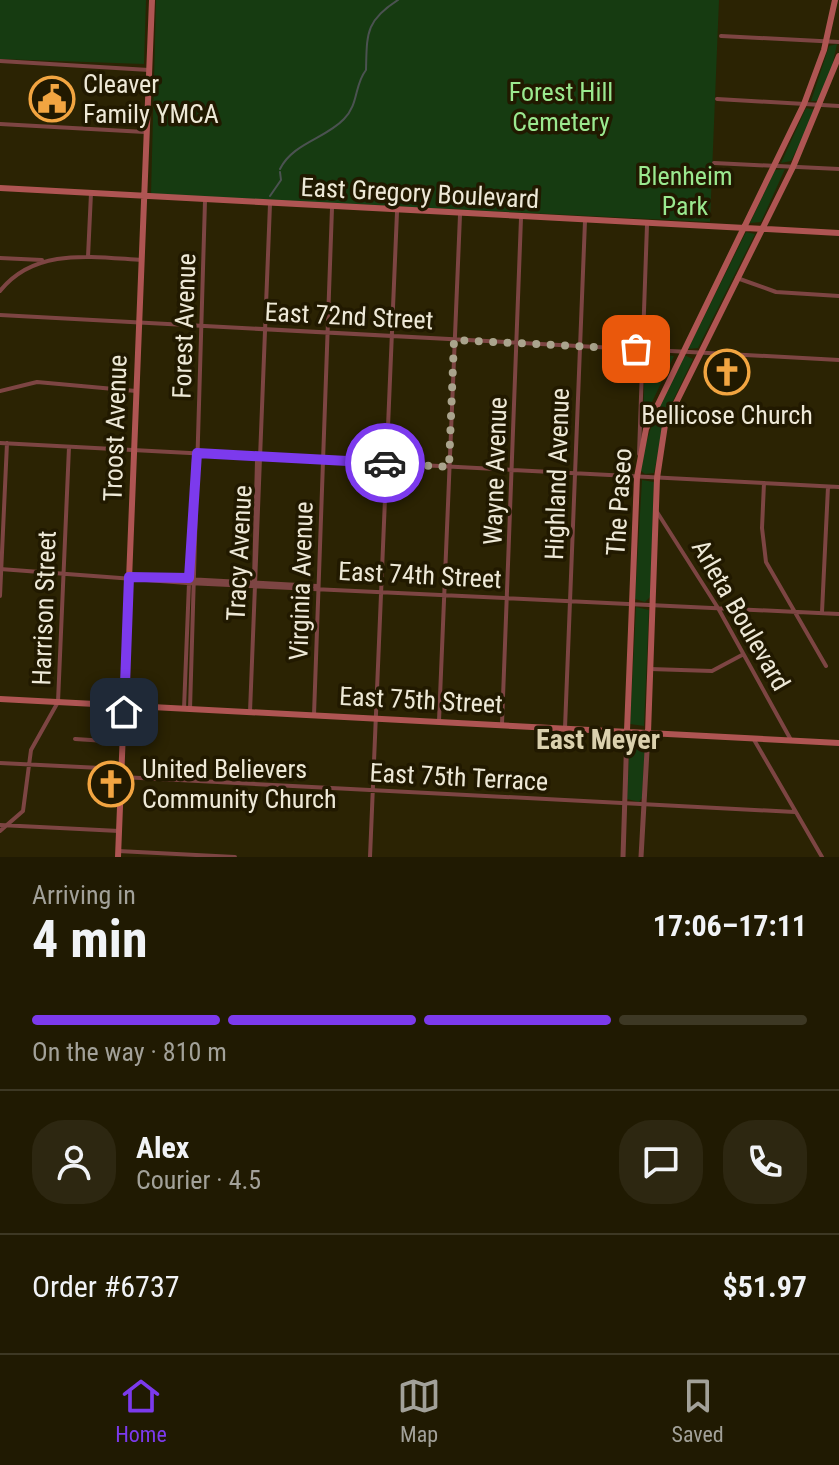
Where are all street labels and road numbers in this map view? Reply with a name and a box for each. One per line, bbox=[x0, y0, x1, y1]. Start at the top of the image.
street label: East Gregory Boulevard bbox=[300, 172, 540, 214]
street label: Forest Avenue bbox=[166, 253, 202, 399]
street label: East 72nd Street bbox=[264, 297, 434, 335]
street label: Troost Avenue bbox=[97, 354, 133, 502]
street label: Highland Avenue bbox=[539, 387, 575, 561]
street label: Wayne Avenue bbox=[477, 396, 513, 546]
street label: The Paseo bbox=[600, 447, 638, 557]
street label: Tracy Avenue bbox=[220, 484, 258, 622]
street label: Virginia Avenue bbox=[283, 501, 319, 661]
street label: Harrison Street bbox=[26, 530, 62, 686]
street label: Arleta Boulevard bbox=[686, 534, 796, 696]
street label: East 74th Street bbox=[337, 556, 503, 594]
street label: East 75th Street bbox=[338, 681, 504, 719]
street label: East 75th Terrace bbox=[369, 757, 549, 797]

